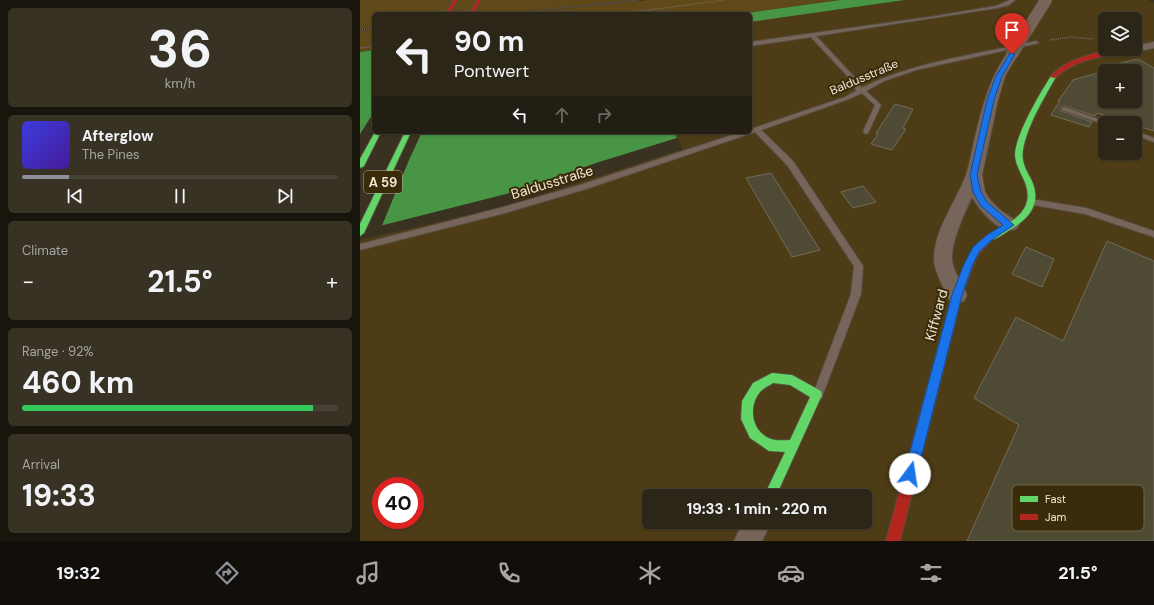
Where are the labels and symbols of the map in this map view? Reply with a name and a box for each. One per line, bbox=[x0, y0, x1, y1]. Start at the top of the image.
pin bbox=[995, 13, 1029, 54]
street label: Baldusstraße bbox=[827, 55, 901, 99]
street label: Baldusstraße bbox=[509, 161, 595, 203]
road number: A 59 bbox=[364, 171, 402, 193]
street label: Kiffward bbox=[920, 287, 952, 343]
position arrow bbox=[889, 453, 931, 495]
speed limit sign: 40 bbox=[372, 477, 424, 529]
legend bbox=[1012, 485, 1144, 531]
text: Fast bbox=[1045, 492, 1066, 506]
text: Jam bbox=[1045, 510, 1066, 524]

